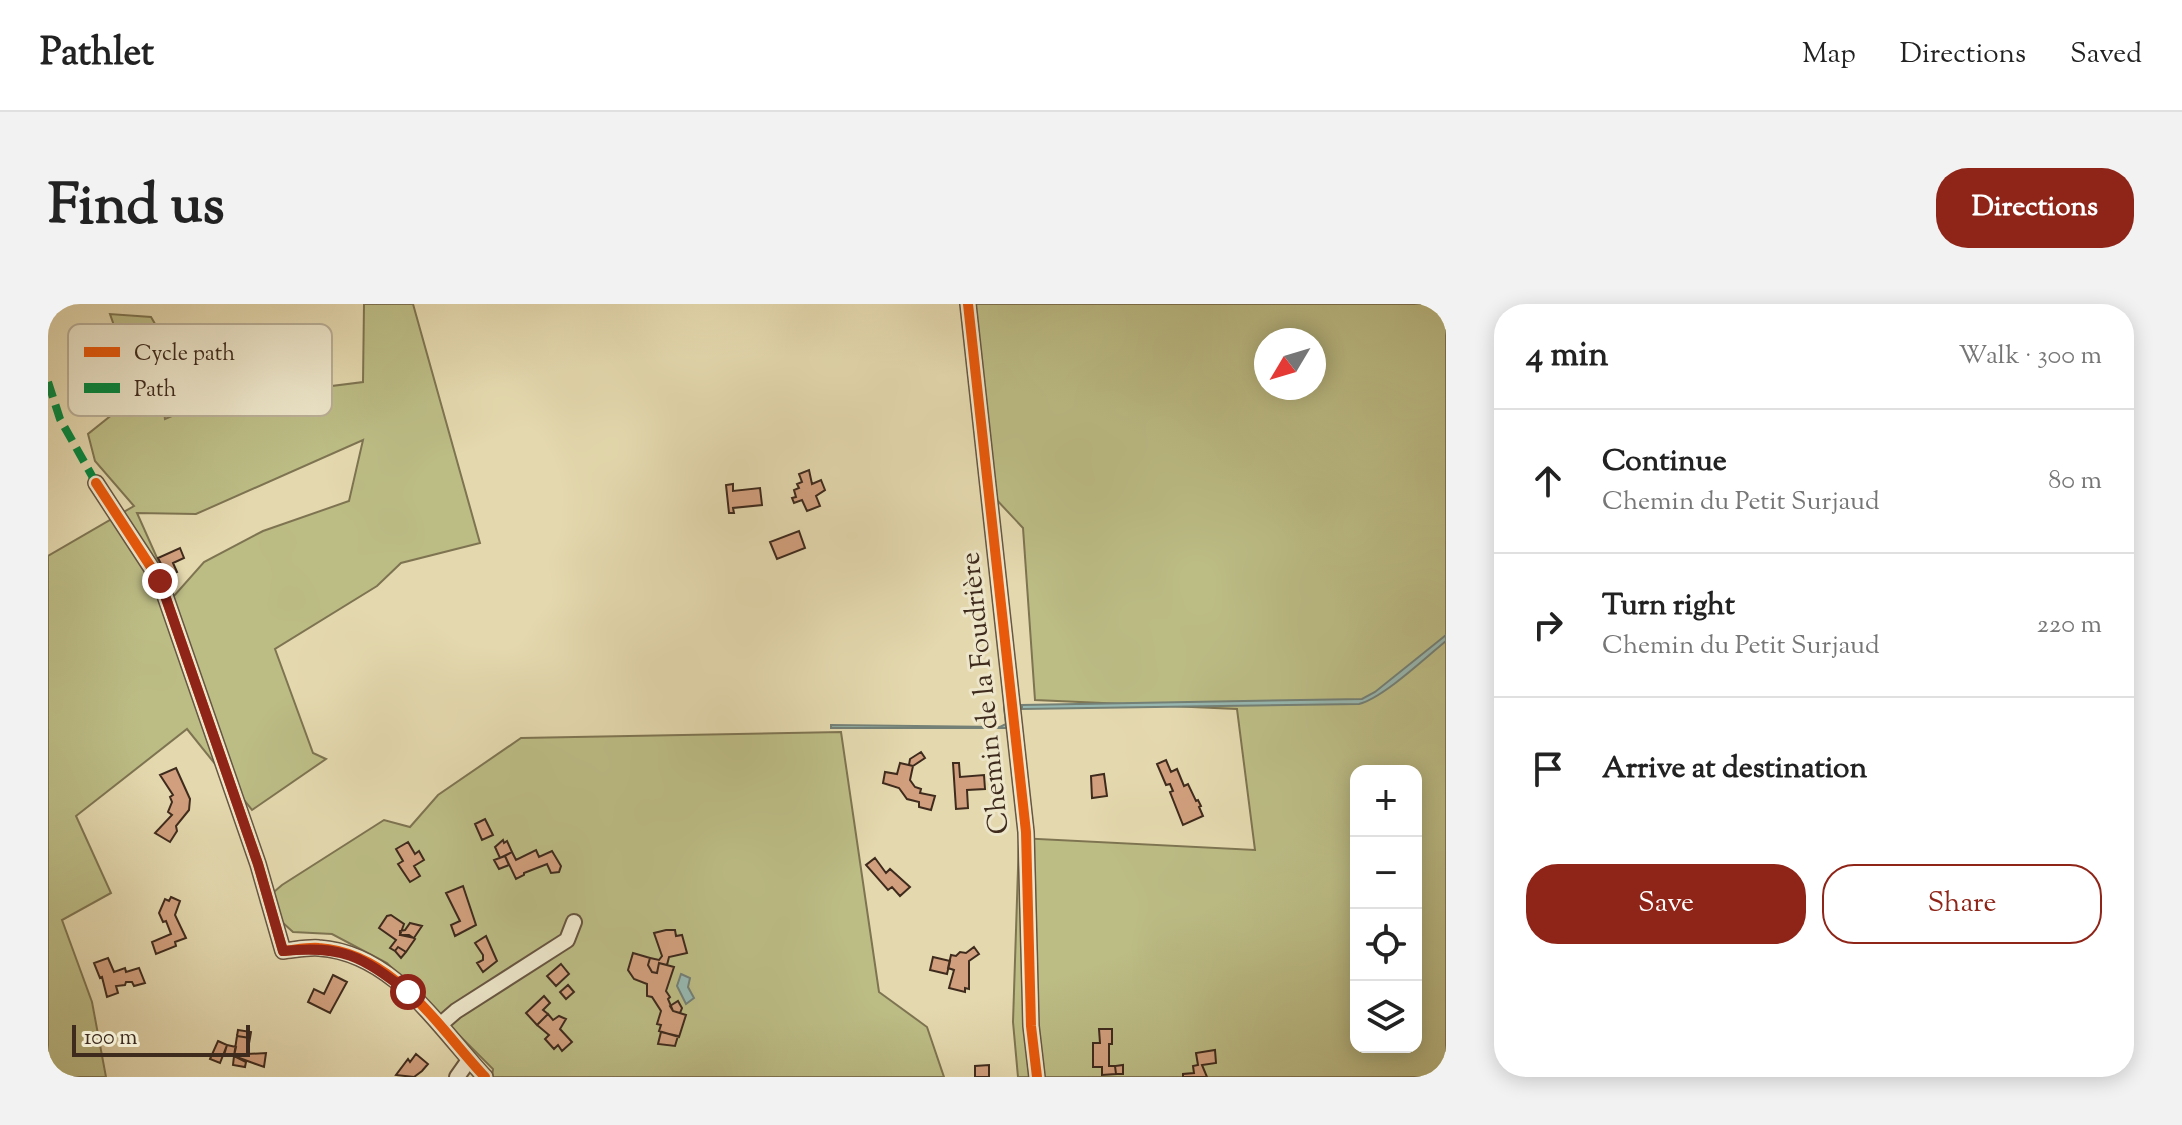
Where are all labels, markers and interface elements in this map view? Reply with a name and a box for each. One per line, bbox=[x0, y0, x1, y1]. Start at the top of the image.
text: Pathlet bbox=[40, 28, 154, 82]
text: Map bbox=[1802, 35, 1856, 75]
text: Directions bbox=[1900, 35, 2026, 75]
text: Saved bbox=[2070, 35, 2142, 75]
text: Find us bbox=[48, 168, 224, 249]
button: Directions bbox=[1936, 168, 2134, 248]
legend bbox=[68, 324, 332, 416]
north arrow bbox=[1254, 328, 1326, 400]
text: 4 min bbox=[1526, 332, 1608, 381]
text: Walk · 300 m bbox=[1959, 338, 2102, 375]
text: Cycle path bbox=[134, 339, 235, 371]
text: Path bbox=[134, 375, 177, 407]
text: Continue bbox=[1602, 441, 1727, 484]
icon: ahead bbox=[1526, 459, 1570, 503]
text: 80 m bbox=[2048, 463, 2102, 500]
text: Chemin du Petit Surjaud bbox=[1602, 484, 1880, 521]
street label: Chemin de la Foudrière bbox=[951, 550, 1021, 836]
route end bbox=[142, 563, 178, 599]
text: Turn right bbox=[1602, 585, 1735, 628]
icon: right bbox=[1526, 603, 1570, 647]
text: 220 m bbox=[2037, 607, 2102, 644]
text: Chemin du Petit Surjaud bbox=[1602, 628, 1880, 665]
icon: arrive bbox=[1526, 747, 1570, 791]
text: Arrive at destination bbox=[1602, 748, 1867, 791]
map controls bbox=[1350, 765, 1422, 1053]
button: + bbox=[1350, 765, 1422, 837]
button: − bbox=[1350, 837, 1422, 909]
button: Save bbox=[1526, 864, 1806, 944]
button: Share bbox=[1822, 864, 2102, 944]
button: locate bbox=[1350, 909, 1422, 981]
route start bbox=[390, 974, 426, 1010]
button: layers bbox=[1350, 981, 1422, 1053]
scale bar bbox=[72, 1021, 250, 1057]
text: 100 m bbox=[84, 1023, 137, 1055]

